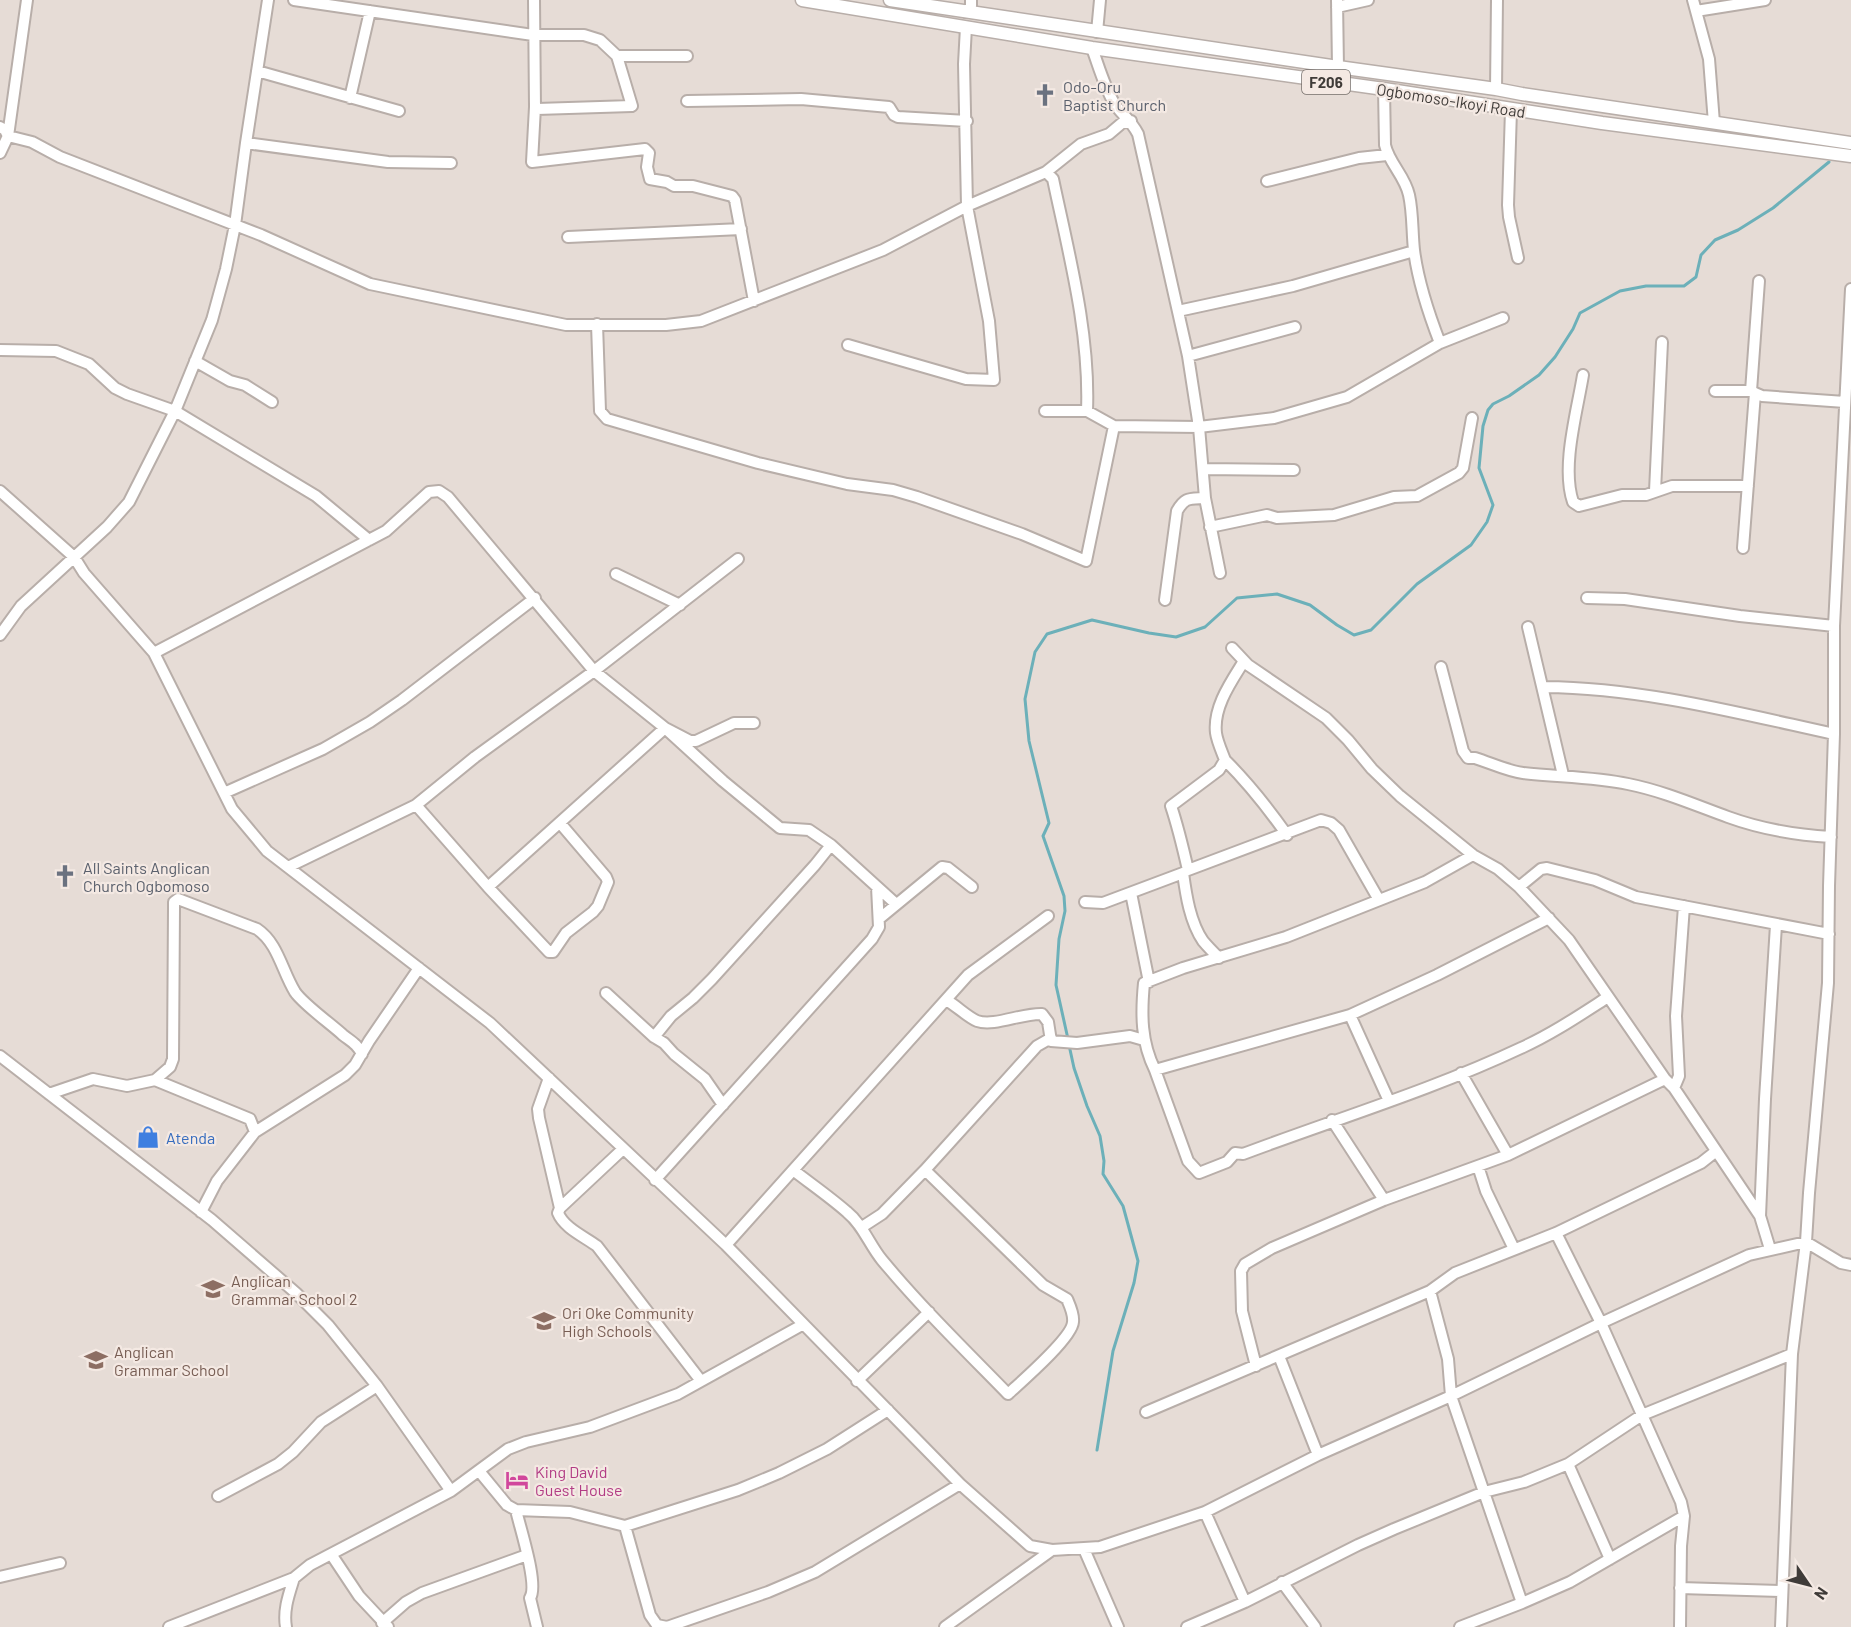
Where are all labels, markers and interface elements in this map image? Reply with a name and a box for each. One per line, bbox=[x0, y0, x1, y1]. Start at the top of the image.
road number: F206 bbox=[1302, 70, 1350, 94]
place label: Odo-Oru Baptist Church bbox=[1063, 77, 1166, 114]
street label: Ogbomoso-Ikoyi Road bbox=[1375, 79, 1527, 121]
church icon: Odo-Oru Baptist Church bbox=[1032, 82, 1058, 108]
place label: All Saints Anglican Church Ogbomoso bbox=[83, 858, 210, 895]
church icon: All Saints Anglican Church Ogbomoso bbox=[52, 863, 78, 889]
shop icon: Atenda bbox=[135, 1124, 161, 1150]
place label: Atenda bbox=[166, 1128, 215, 1147]
place label: Anglican Grammar School 2 bbox=[231, 1271, 358, 1308]
school or university icon: Anglican Grammar School 2 bbox=[200, 1276, 226, 1302]
place label: Ori Oke Community High Schools bbox=[562, 1303, 694, 1340]
school or university icon: Ori Oke Community High Schools bbox=[531, 1308, 557, 1334]
place label: Anglican Grammar School bbox=[114, 1342, 229, 1379]
school or university icon: Anglican Grammar School bbox=[83, 1347, 109, 1373]
place label: King David Guest House bbox=[535, 1462, 622, 1499]
hotel icon: King David Guest House bbox=[504, 1467, 530, 1493]
north arrow bbox=[1779, 1555, 1839, 1615]
text: N bbox=[1811, 1584, 1833, 1604]

